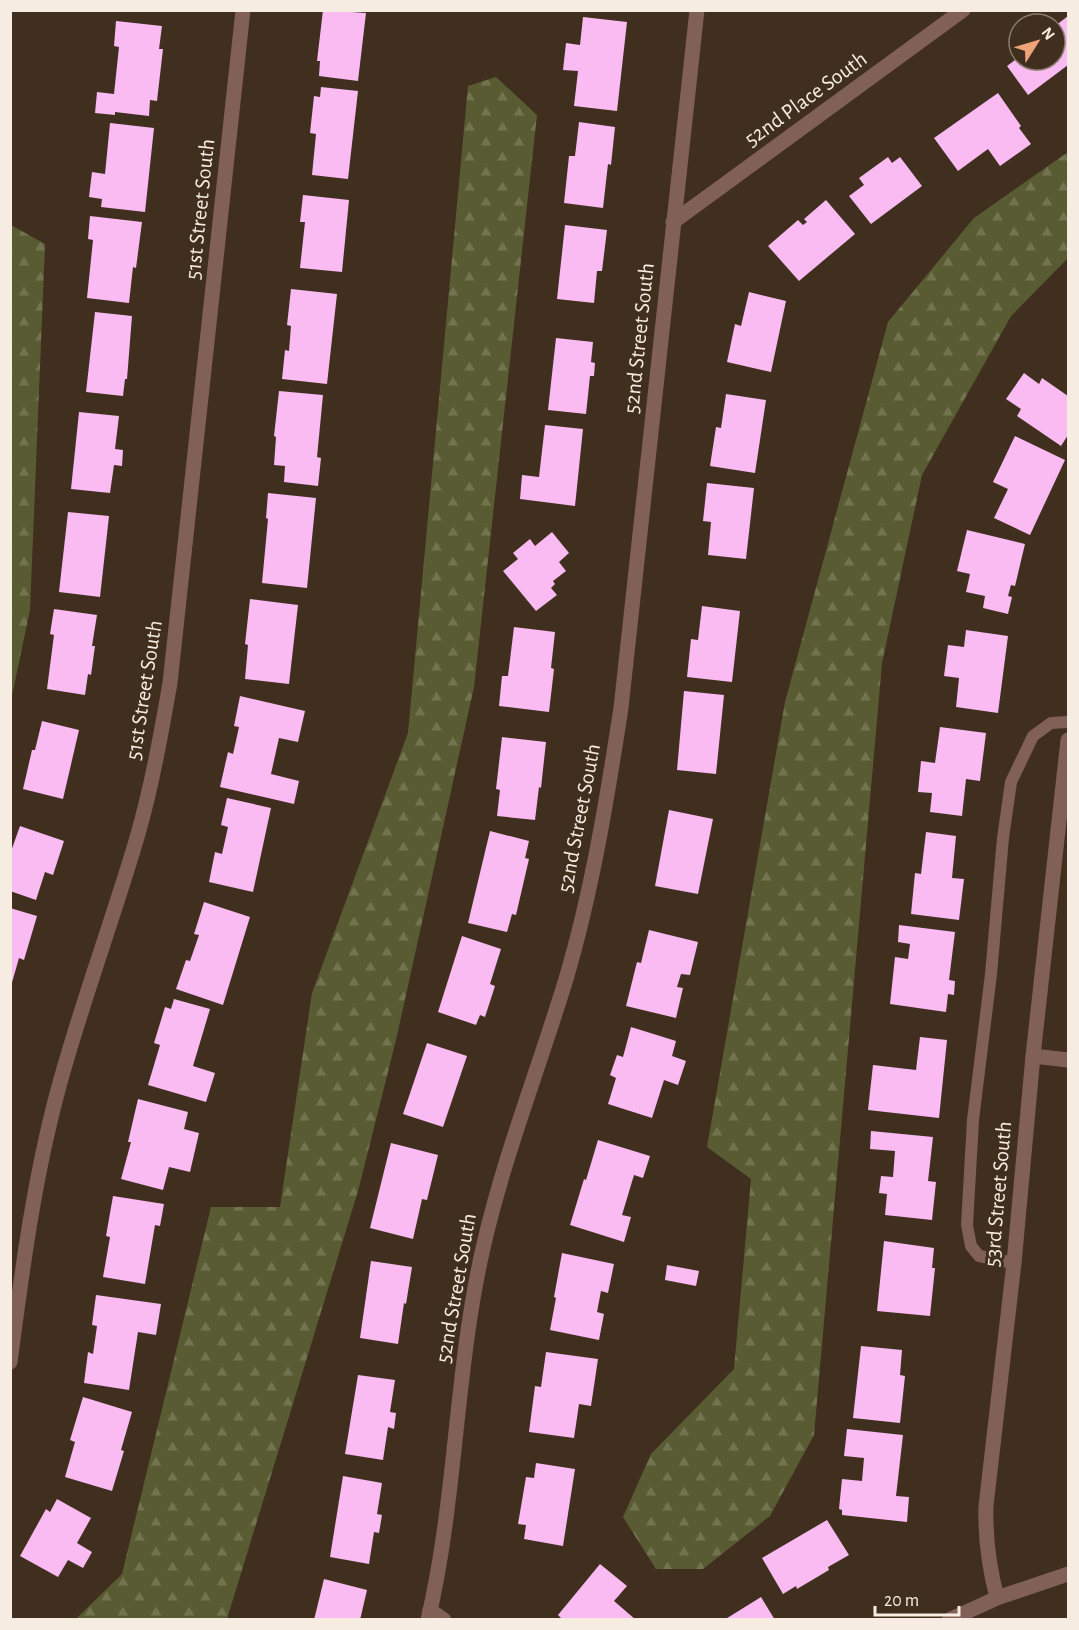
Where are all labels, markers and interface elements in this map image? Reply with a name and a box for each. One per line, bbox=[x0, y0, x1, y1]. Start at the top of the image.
north arrow bbox=[1007, 12, 1067, 72]
text: N bbox=[1038, 24, 1058, 43]
street label: 52nd Place South bbox=[740, 47, 871, 150]
street label: 51st Street South bbox=[182, 138, 218, 281]
street label: 52nd Street South bbox=[620, 262, 658, 415]
street label: 51st Street South bbox=[122, 619, 166, 762]
street label: 52nd Street South bbox=[554, 742, 604, 895]
street label: 53rd Street South bbox=[981, 1120, 1015, 1268]
street label: 52nd Street South bbox=[432, 1212, 480, 1365]
scale bar bbox=[875, 1579, 959, 1617]
text: 20 m bbox=[884, 1592, 919, 1610]

